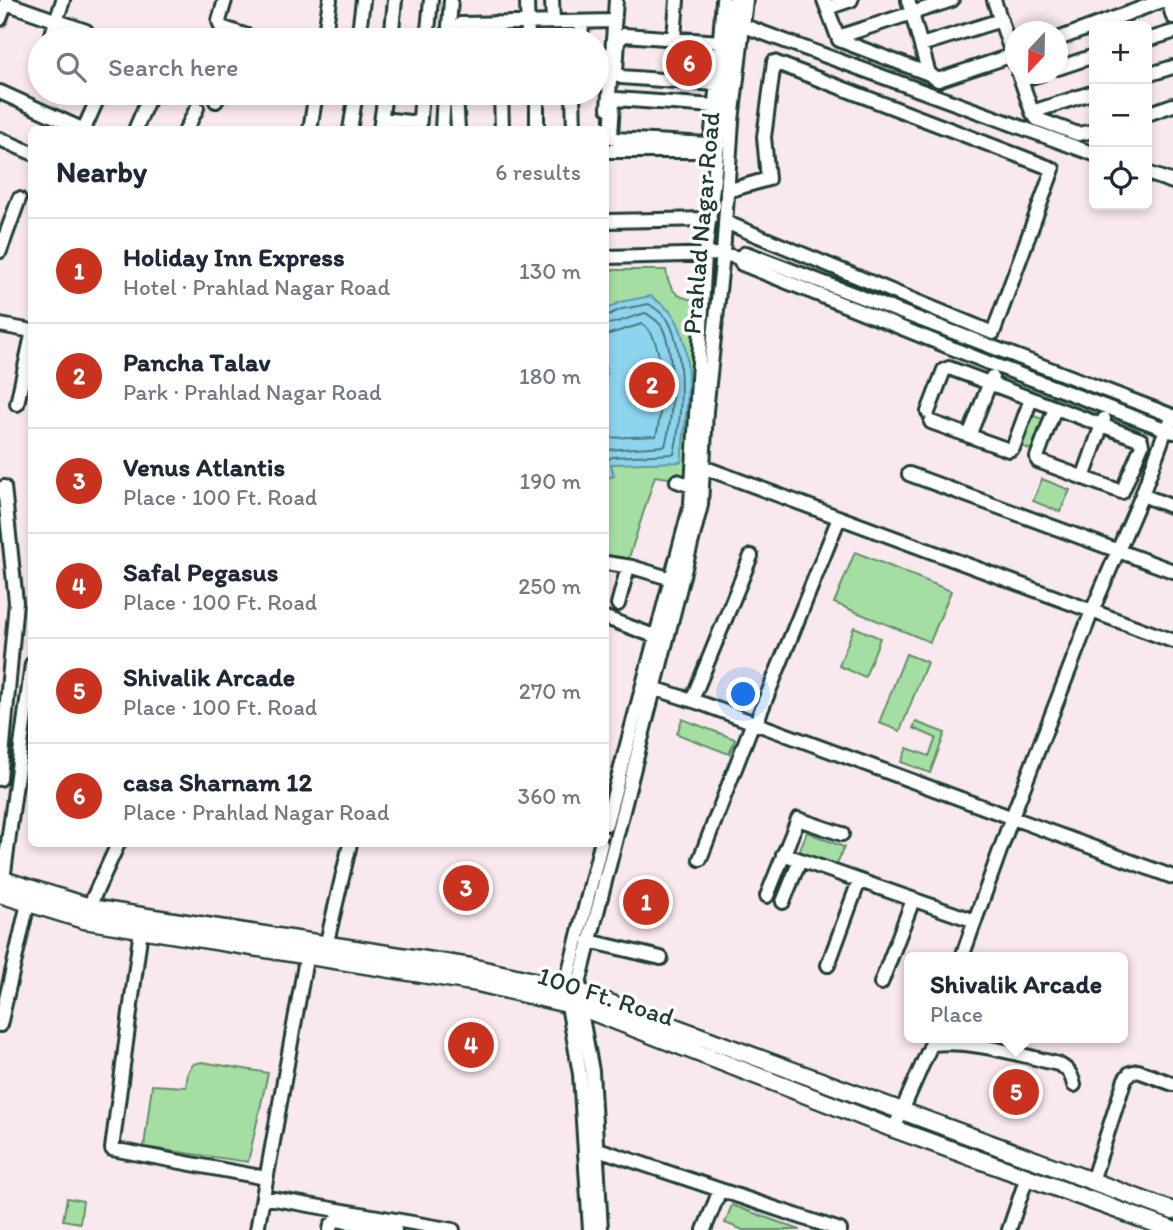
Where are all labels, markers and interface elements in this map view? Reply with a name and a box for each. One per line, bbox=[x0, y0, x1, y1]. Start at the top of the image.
north arrow bbox=[1005, 21, 1068, 84]
map controls bbox=[1089, 21, 1152, 210]
button: + bbox=[1089, 21, 1152, 84]
search box bbox=[28, 28, 609, 105]
pin: 6 bbox=[666, 37, 712, 89]
icon: search bbox=[52, 48, 90, 86]
text: Search here bbox=[108, 51, 238, 83]
button: − bbox=[1089, 84, 1152, 147]
street label: Prahlad Nagar Road bbox=[675, 110, 727, 336]
button: locate bbox=[1089, 147, 1152, 210]
text: Nearby bbox=[56, 153, 147, 190]
text: 6 results bbox=[495, 158, 581, 186]
text: Holiday Inn Express bbox=[123, 241, 345, 273]
text: 1 bbox=[74, 257, 84, 285]
text: 130 m bbox=[519, 257, 581, 285]
text: Hotel · Prahlad Nagar Road bbox=[123, 273, 390, 301]
text: Pancha Talav bbox=[123, 346, 271, 378]
pin: 2 bbox=[629, 359, 675, 411]
text: 2 bbox=[73, 362, 85, 390]
text: 180 m bbox=[519, 362, 581, 390]
text: Park · Prahlad Nagar Road bbox=[123, 378, 382, 406]
text: Venus Atlantis bbox=[123, 451, 285, 483]
text: 3 bbox=[73, 467, 85, 495]
text: 190 m bbox=[520, 467, 581, 495]
text: Place · 100 Ft. Road bbox=[123, 483, 317, 511]
text: Safal Pegasus bbox=[123, 556, 278, 588]
text: 4 bbox=[72, 572, 86, 600]
text: 250 m bbox=[518, 572, 581, 600]
text: Place · 100 Ft. Road bbox=[123, 588, 317, 616]
text: Shivalik Arcade bbox=[123, 661, 295, 693]
text: 5 bbox=[73, 677, 85, 705]
text: 270 m bbox=[519, 677, 581, 705]
your location bbox=[726, 677, 760, 711]
text: Place · 100 Ft. Road bbox=[123, 693, 317, 721]
text: casa Sharnam 12 bbox=[123, 766, 312, 798]
text: 6 bbox=[73, 782, 85, 810]
text: 360 m bbox=[518, 782, 581, 810]
text: Place · Prahlad Nagar Road bbox=[123, 798, 390, 826]
pin: 3 bbox=[443, 862, 489, 914]
pin: 1 bbox=[623, 876, 669, 928]
popup bbox=[904, 952, 1128, 1043]
street label: 100 Ft. Road bbox=[534, 959, 678, 1033]
text: Shivalik Arcade bbox=[930, 968, 1102, 1000]
text: Place bbox=[930, 1000, 983, 1028]
pin: 4 bbox=[448, 1019, 494, 1071]
pin: 5 bbox=[993, 1066, 1039, 1118]

